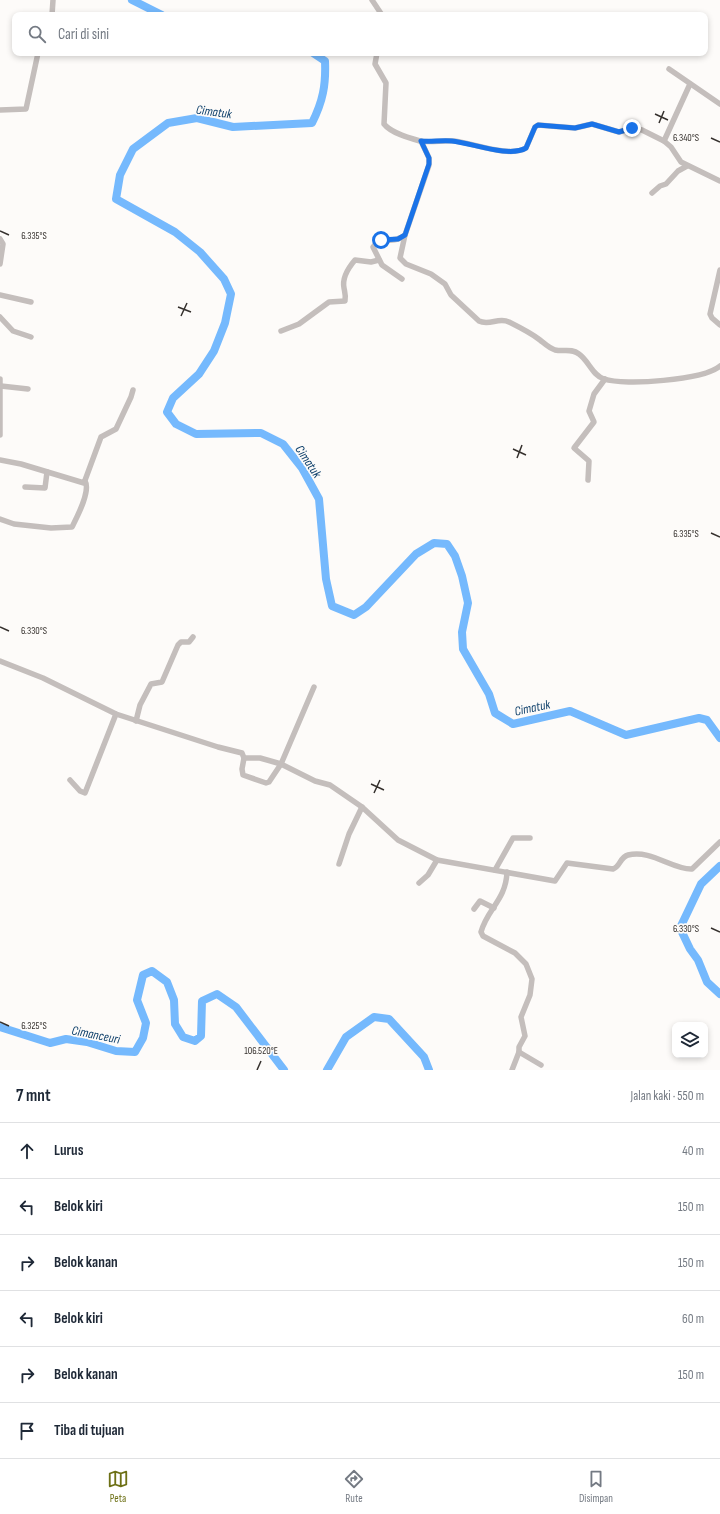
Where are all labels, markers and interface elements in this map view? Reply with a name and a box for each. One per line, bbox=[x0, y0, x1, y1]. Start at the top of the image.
search box bbox=[12, 12, 708, 56]
icon: search bbox=[26, 23, 48, 45]
text: Cari di sini bbox=[58, 25, 109, 44]
water label: Cimatuk bbox=[195, 102, 234, 123]
route end bbox=[623, 119, 641, 137]
text: 6.340°S bbox=[673, 132, 699, 144]
text: 6.335°S bbox=[21, 230, 47, 242]
route start bbox=[372, 231, 390, 249]
water label: Cimatuk bbox=[291, 442, 326, 482]
text: 6.335°S bbox=[673, 528, 699, 540]
text: 6.330°S bbox=[21, 625, 47, 637]
water label: Cimatuk bbox=[513, 696, 553, 720]
text: 6.330°S bbox=[673, 923, 699, 935]
text: 6.325°S bbox=[21, 1020, 47, 1032]
water label: Cimanceuri bbox=[70, 1022, 122, 1048]
map controls bbox=[672, 1022, 708, 1058]
button: layers bbox=[672, 1022, 708, 1058]
text: 106.520°E bbox=[244, 1045, 278, 1057]
text: 7 mnt bbox=[16, 1086, 51, 1106]
text: Jalan kaki · 550 m bbox=[631, 1088, 704, 1104]
icon: ahead bbox=[16, 1140, 38, 1162]
text: Lurus bbox=[54, 1141, 83, 1160]
text: 40 m bbox=[682, 1143, 704, 1159]
icon: left bbox=[16, 1196, 38, 1218]
text: Belok kiri bbox=[54, 1197, 103, 1216]
text: 150 m bbox=[678, 1199, 704, 1215]
icon: right bbox=[16, 1252, 38, 1274]
text: Belok kanan bbox=[54, 1253, 118, 1272]
text: 150 m bbox=[678, 1255, 704, 1271]
icon: left bbox=[16, 1308, 38, 1330]
text: Belok kiri bbox=[54, 1309, 103, 1328]
text: 60 m bbox=[682, 1311, 704, 1327]
icon: right bbox=[16, 1364, 38, 1386]
text: Belok kanan bbox=[54, 1365, 118, 1384]
text: 150 m bbox=[678, 1367, 704, 1383]
icon: arrive bbox=[16, 1420, 38, 1442]
text: Tiba di tujuan bbox=[54, 1421, 124, 1440]
tab: Peta bbox=[107, 1468, 129, 1505]
tab: Rute bbox=[343, 1468, 365, 1505]
tab: Disimpan bbox=[579, 1468, 613, 1505]

